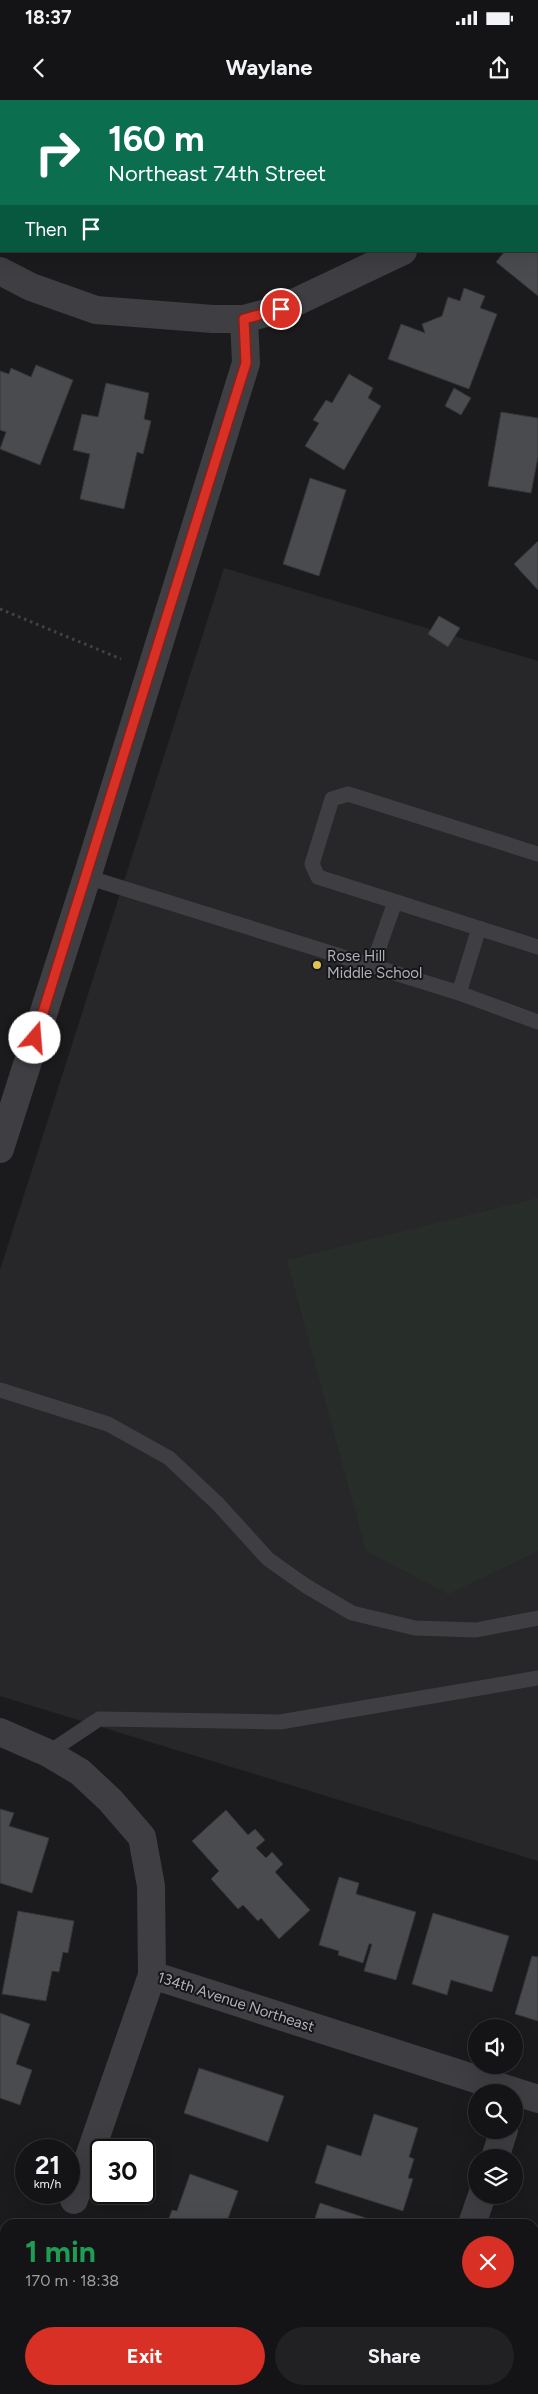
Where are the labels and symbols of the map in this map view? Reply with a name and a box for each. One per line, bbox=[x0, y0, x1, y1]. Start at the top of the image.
pin bbox=[260, 288, 302, 330]
place label: Rose Hill Middle School bbox=[327, 947, 422, 982]
marker: Rose Hill Middle School bbox=[311, 959, 323, 971]
position arrow bbox=[8.0, 1011, 60.0, 1063]
street label: 134th Avenue Northeast bbox=[155, 1968, 317, 2036]
speed limit sign: 30 bbox=[90, 2139, 155, 2204]

